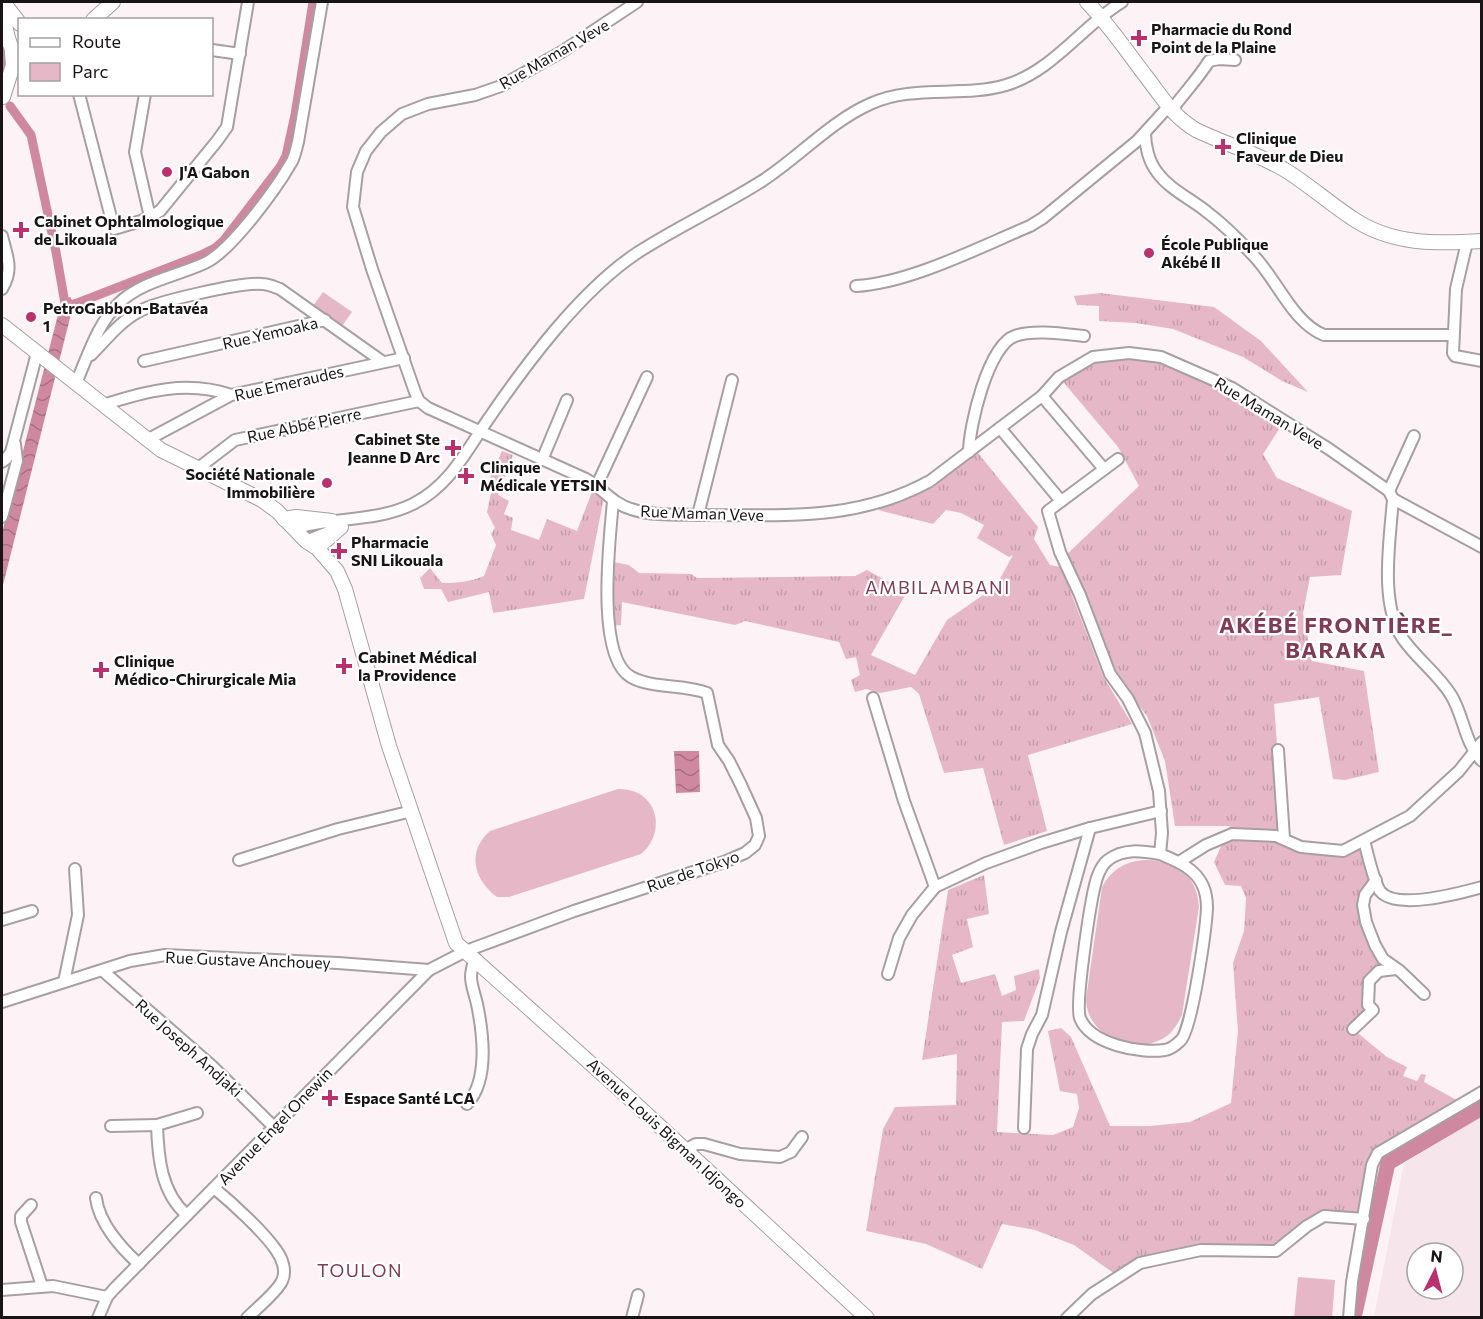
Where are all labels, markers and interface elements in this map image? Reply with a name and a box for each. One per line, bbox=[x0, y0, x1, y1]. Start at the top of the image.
street label: Rue Maman Veve bbox=[495, 14, 612, 93]
legend bbox=[18, 18, 213, 96]
place label: Pharmacie du Rond Point de la Plaine bbox=[1151, 19, 1292, 56]
text: Route bbox=[72, 30, 121, 52]
marker: Pharmacie du Rond Point de la Plaine bbox=[1132, 31, 1146, 45]
text: Parc bbox=[72, 60, 109, 82]
place label: Clinique Faveur de Dieu bbox=[1236, 128, 1343, 165]
marker: Clinique Faveur de Dieu bbox=[1214, 138, 1232, 156]
place label: J'A Gabon bbox=[179, 162, 250, 181]
marker: J'A Gabon bbox=[160, 165, 174, 179]
place label: Cabinet Ophtalmologique de Likouala bbox=[34, 211, 224, 248]
marker: Cabinet Ophtalmologique de Likouala bbox=[12, 221, 30, 239]
place label: École Publique Akébé II bbox=[1161, 234, 1268, 271]
marker: École Publique Akébé II bbox=[1142, 246, 1156, 260]
place label: PetroGabbon-Batavéa 1 bbox=[43, 298, 208, 335]
marker: PetroGabbon-Batavéa 1 bbox=[24, 310, 38, 324]
street label: Rue Yemoaka bbox=[220, 312, 319, 353]
street label: Rue Emeraudes bbox=[232, 361, 345, 404]
street label: Rue Maman Veve bbox=[1211, 373, 1327, 453]
street label: Rue Abbé Pierre bbox=[245, 403, 363, 446]
place label: Cabinet Ste Jeanne D Arc bbox=[348, 429, 440, 466]
marker: Cabinet Ste Jeanne D Arc bbox=[444, 439, 462, 457]
place label: Clinique Médicale YETSIN bbox=[480, 457, 607, 494]
place label: Société Nationale Immobilière bbox=[185, 464, 315, 501]
marker: Clinique Médicale YETSIN bbox=[457, 467, 475, 485]
marker: Société Nationale Immobilière bbox=[320, 476, 334, 490]
street label: Rue Maman Veve bbox=[640, 501, 764, 524]
place label: Pharmacie SNI Likouala bbox=[351, 532, 443, 569]
marker: Pharmacie SNI Likouala bbox=[332, 544, 346, 558]
district label: AMBILAMBANI bbox=[865, 576, 1011, 598]
district label: AKÉBÉ FRONTIÈRE_ BARAKA bbox=[1219, 611, 1453, 663]
place label: Cabinet Médical la Providence bbox=[358, 647, 477, 684]
place label: Clinique Médico-Chirurgicale Mia bbox=[114, 651, 296, 688]
marker: Cabinet Médical la Providence bbox=[335, 657, 353, 675]
marker: Clinique Médico-Chirurgicale Mia bbox=[92, 661, 110, 679]
street label: Rue de Tokyo bbox=[644, 846, 742, 895]
street label: Rue Gustave Anchouey bbox=[165, 947, 331, 972]
street label: Rue Joseph Andjaki bbox=[132, 995, 247, 1101]
street label: Avenue Louis Bigman Idjongo bbox=[584, 1054, 751, 1211]
street label: Avenue Engel Onewin bbox=[214, 1063, 336, 1188]
place label: Espace Santé LCA bbox=[344, 1088, 475, 1107]
marker: Espace Santé LCA bbox=[321, 1089, 339, 1107]
north arrow bbox=[1405, 1241, 1465, 1301]
text: N bbox=[1430, 1246, 1444, 1266]
district label: TOULON bbox=[317, 1259, 403, 1281]

